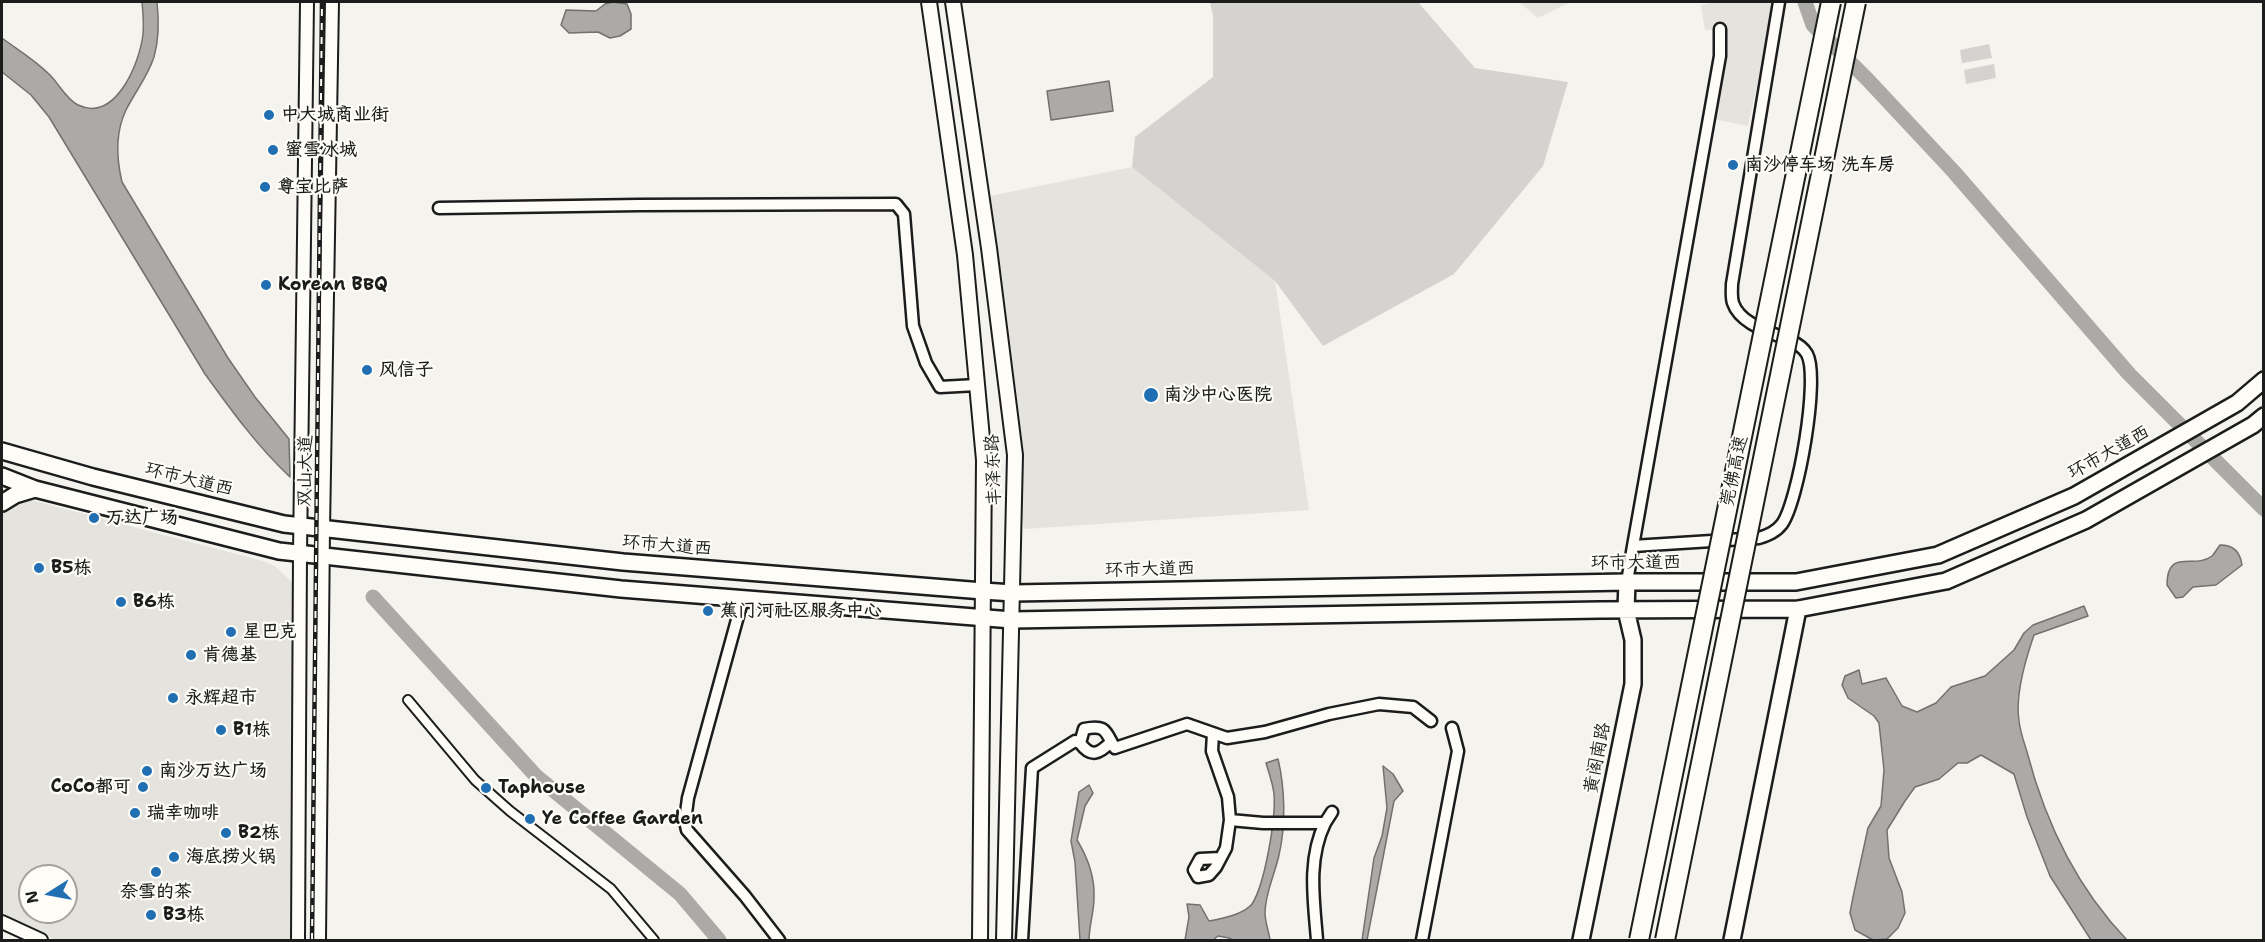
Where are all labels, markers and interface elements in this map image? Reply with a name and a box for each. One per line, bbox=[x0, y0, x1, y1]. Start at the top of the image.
place label: 中大城商业街 bbox=[281, 104, 389, 126]
marker: 中大城商业街 bbox=[262, 108, 276, 122]
place label: 蜜雪冰城 bbox=[285, 139, 357, 161]
marker: 蜜雪冰城 bbox=[266, 143, 280, 157]
place label: 南沙停车场 洗车房 bbox=[1745, 154, 1895, 176]
marker: 南沙停车场 洗车房 bbox=[1726, 158, 1740, 172]
place label: 尊宝比萨 bbox=[277, 176, 349, 198]
marker: 尊宝比萨 bbox=[258, 180, 272, 194]
place label: Korean BBQ bbox=[278, 274, 388, 296]
marker: Korean BBQ bbox=[259, 278, 273, 292]
place label: 风信子 bbox=[379, 359, 433, 381]
marker: 风信子 bbox=[360, 363, 374, 377]
place label: 南沙中心医院 bbox=[1164, 384, 1272, 406]
marker: 南沙中心医院 bbox=[1142, 386, 1160, 404]
street label: 环市大道西 bbox=[2064, 422, 2154, 484]
street label: 丰泽东路 bbox=[982, 434, 1006, 506]
street label: 莞佛高速 bbox=[1717, 434, 1753, 508]
street label: 双山大道 bbox=[295, 435, 317, 507]
street label: 环市大道西 bbox=[143, 459, 235, 501]
place label: 万达广场 bbox=[106, 507, 178, 529]
marker: 万达广场 bbox=[87, 511, 101, 525]
street label: 环市大道西 bbox=[621, 531, 713, 561]
street label: 环市大道西 bbox=[1591, 552, 1681, 574]
place label: B5栋 bbox=[51, 557, 91, 579]
street label: 环市大道西 bbox=[1105, 558, 1195, 582]
marker: B5栋 bbox=[32, 561, 46, 575]
place label: B6栋 bbox=[133, 591, 175, 613]
marker: B6栋 bbox=[114, 595, 128, 609]
place label: 蕉门河社区服务中心 bbox=[720, 600, 882, 622]
marker: 蕉门河社区服务中心 bbox=[701, 604, 715, 618]
place label: 星巴克 bbox=[243, 621, 297, 643]
marker: 星巴克 bbox=[224, 625, 238, 639]
place label: 肯德基 bbox=[203, 644, 257, 666]
marker: 肯德基 bbox=[184, 648, 198, 662]
place label: 永辉超市 bbox=[185, 687, 257, 709]
marker: 永辉超市 bbox=[166, 691, 180, 705]
place label: B1栋 bbox=[233, 719, 270, 741]
street label: 黄阁南路 bbox=[1581, 721, 1615, 795]
marker: B1栋 bbox=[214, 723, 228, 737]
place label: 南沙万达广场 bbox=[159, 760, 267, 782]
marker: 南沙万达广场 bbox=[140, 764, 154, 778]
place label: CoCo都可 bbox=[50, 776, 131, 798]
place label: Taphouse bbox=[498, 777, 585, 799]
marker: CoCo都可 bbox=[136, 780, 150, 794]
marker: Taphouse bbox=[479, 781, 493, 795]
place label: 瑞幸咖啡 bbox=[147, 802, 219, 824]
marker: 瑞幸咖啡 bbox=[128, 806, 142, 820]
place label: Ye Coffee Garden bbox=[542, 808, 703, 830]
marker: Ye Coffee Garden bbox=[523, 812, 537, 826]
place label: B2栋 bbox=[238, 822, 279, 844]
marker: B2栋 bbox=[219, 826, 233, 840]
place label: 海底捞火锅 bbox=[186, 846, 276, 868]
marker: 海底捞火锅 bbox=[167, 850, 181, 864]
north arrow bbox=[18, 864, 78, 924]
marker: 奈雪的茶 bbox=[149, 865, 163, 879]
place label: 奈雪的茶 bbox=[120, 881, 192, 903]
text: N bbox=[20, 889, 43, 905]
place label: B3栋 bbox=[163, 904, 204, 926]
marker: B3栋 bbox=[144, 908, 158, 922]

